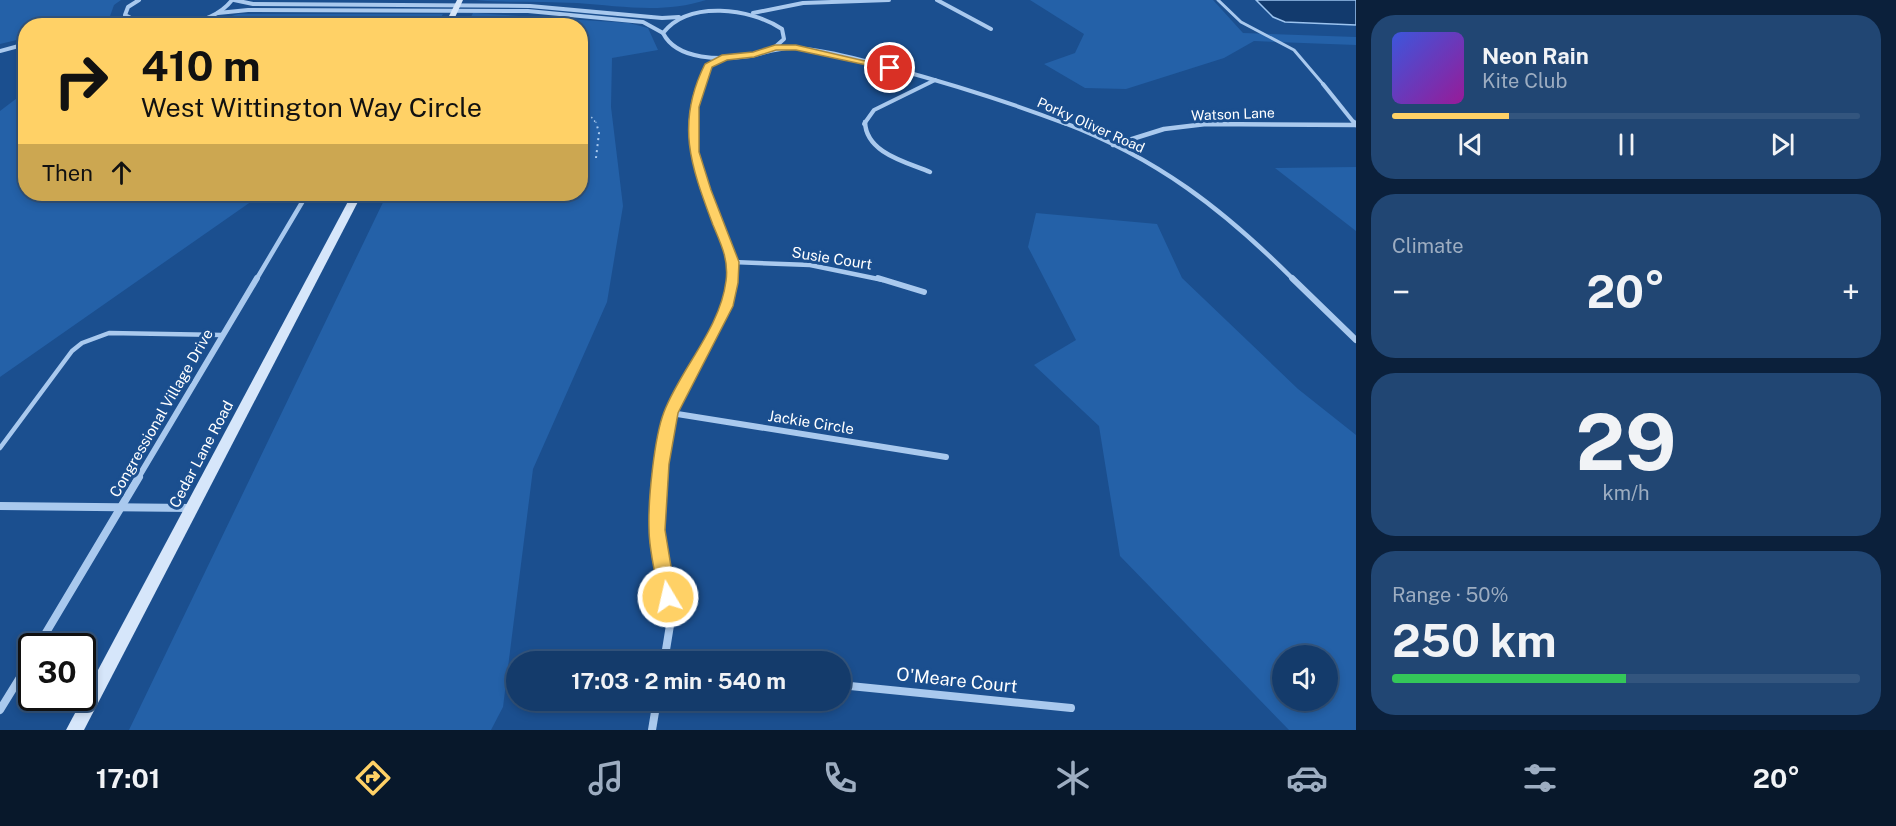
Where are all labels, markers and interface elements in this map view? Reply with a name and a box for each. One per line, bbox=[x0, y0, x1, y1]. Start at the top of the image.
text: 410 m bbox=[141, 41, 261, 90]
icon: right bbox=[42, 42, 120, 120]
pin bbox=[864, 42, 915, 93]
text: Neon Rain bbox=[1482, 43, 1589, 69]
icon: arrive bbox=[873, 51, 906, 84]
text: Kite Club bbox=[1482, 69, 1567, 93]
text: West Wittington Way Circle bbox=[141, 91, 482, 123]
street label: Porky Oliver Road bbox=[1035, 94, 1147, 156]
street label: Watson Lane bbox=[1191, 105, 1275, 123]
icon: previous bbox=[1454, 128, 1487, 161]
icon: pause bbox=[1610, 128, 1643, 161]
icon: next bbox=[1766, 128, 1799, 161]
icon: ahead bbox=[105, 156, 138, 189]
text: Then bbox=[42, 160, 93, 186]
text: Climate bbox=[1392, 234, 1464, 258]
street label: Susie Court bbox=[791, 243, 874, 273]
text: 20° bbox=[1587, 265, 1665, 318]
text: − bbox=[1392, 273, 1410, 311]
text: + bbox=[1842, 273, 1860, 311]
street label: Congressional Village Drive bbox=[106, 326, 216, 500]
text: 29 bbox=[1576, 396, 1676, 488]
street label: Cedar Lane Road bbox=[166, 398, 236, 510]
street label: Jackie Circle bbox=[767, 407, 855, 437]
text: km/h bbox=[1602, 481, 1650, 505]
position arrow bbox=[636, 565, 700, 629]
text: Range · 50% bbox=[1392, 583, 1509, 607]
text: 250 km bbox=[1392, 614, 1556, 667]
speed limit sign: 30 bbox=[18, 633, 96, 711]
map controls bbox=[1272, 645, 1338, 711]
button: sound bbox=[1272, 645, 1338, 711]
street label: O'Meare Court bbox=[895, 663, 1019, 697]
text: 17:03 · 2 min · 540 m bbox=[571, 668, 786, 694]
icon: directions bbox=[352, 757, 394, 799]
icon: music bbox=[585, 757, 627, 799]
icon: phone bbox=[819, 757, 861, 799]
icon: climate bbox=[1052, 757, 1094, 799]
icon: car bbox=[1286, 757, 1328, 799]
icon: filters bbox=[1519, 757, 1561, 799]
text: 17:01 bbox=[96, 762, 160, 794]
text: 20° bbox=[1753, 762, 1800, 794]

